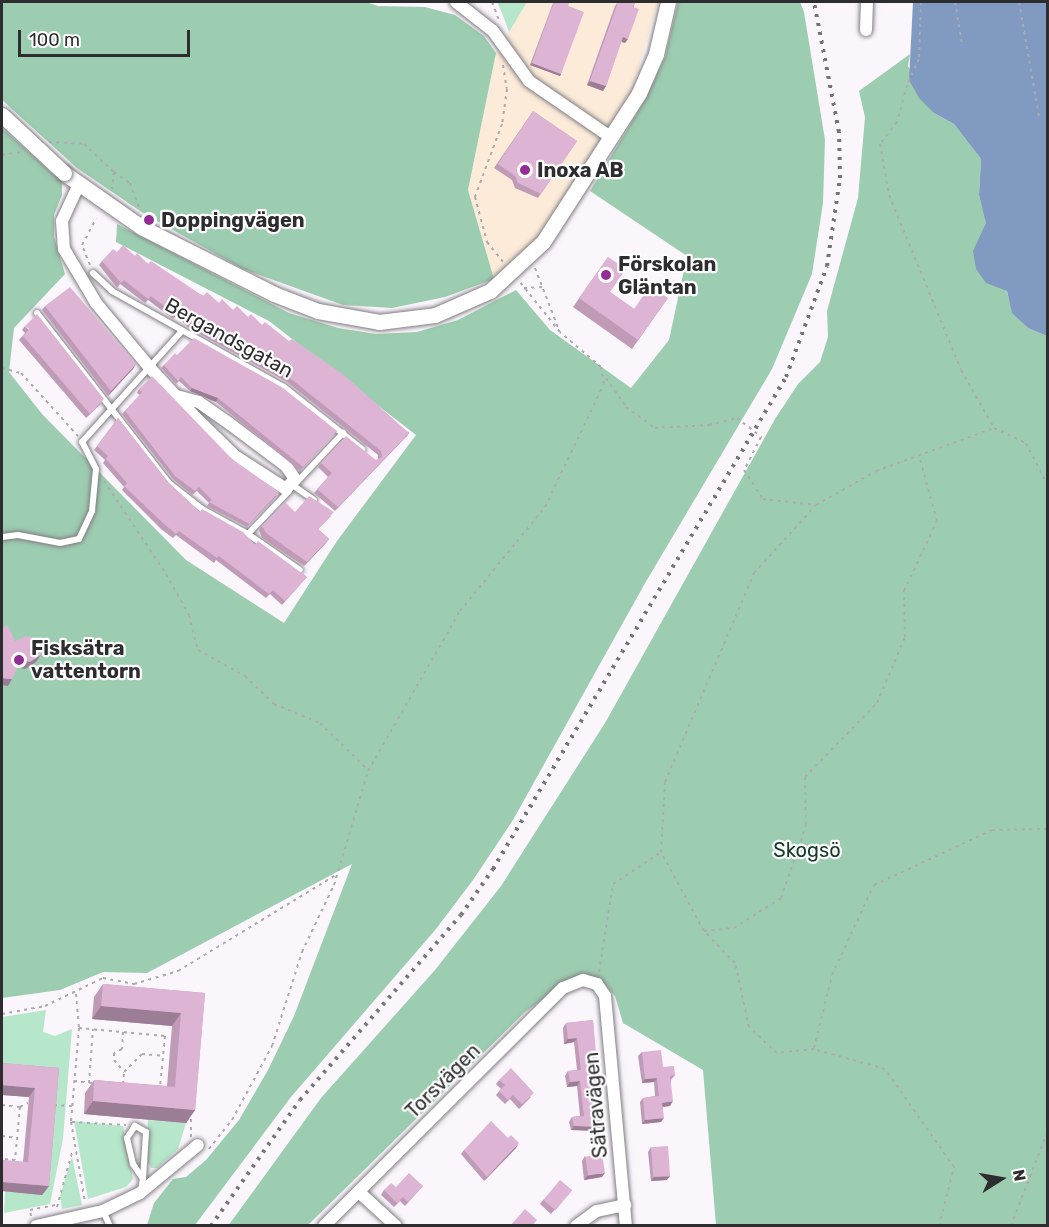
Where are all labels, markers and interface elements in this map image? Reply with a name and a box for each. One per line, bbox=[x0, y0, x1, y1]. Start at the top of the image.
scale bar bbox=[21, 18, 194, 56]
text: 100 m bbox=[29, 29, 80, 51]
place label: Inoxa AB bbox=[537, 158, 624, 182]
marker: Inoxa AB bbox=[518, 163, 532, 177]
place label: Doppingvägen bbox=[161, 208, 305, 232]
marker: Doppingvägen bbox=[142, 213, 156, 227]
place label: Förskolan Gläntan bbox=[618, 252, 716, 299]
marker: Förskolan Gläntan bbox=[599, 268, 613, 282]
street label: Bergandsgatan bbox=[161, 293, 297, 383]
place label: Fisksätra vattentorn bbox=[31, 636, 141, 683]
marker: Fisksätra vattentorn bbox=[12, 653, 26, 667]
park label: Skogsö bbox=[773, 838, 841, 862]
street label: Torsvägen bbox=[401, 1039, 485, 1123]
street label: Sätravägen bbox=[579, 1051, 613, 1159]
north arrow bbox=[971, 1149, 1031, 1209]
text: N bbox=[1009, 1168, 1030, 1183]

